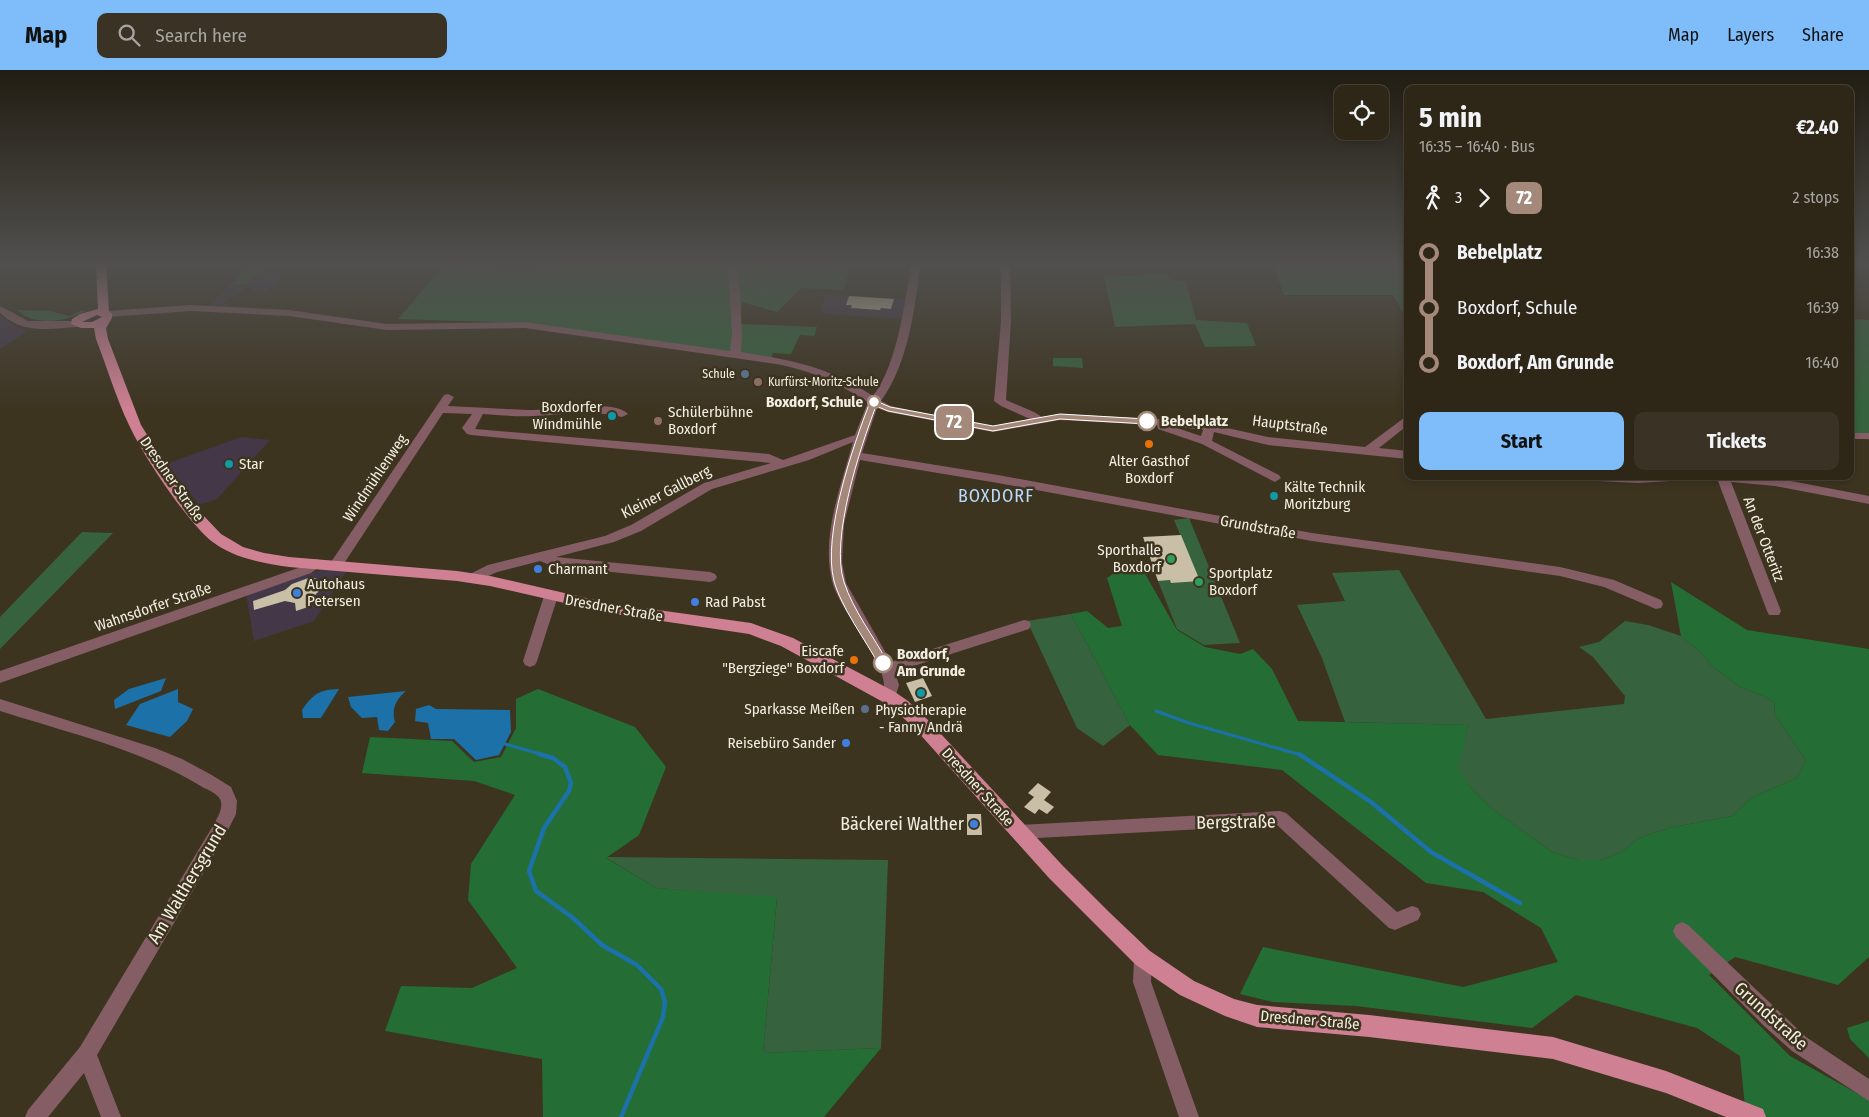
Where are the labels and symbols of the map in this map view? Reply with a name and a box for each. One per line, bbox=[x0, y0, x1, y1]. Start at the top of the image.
place label: Schule bbox=[702, 367, 735, 381]
marker: Schule bbox=[739, 368, 751, 380]
place label: Kurfürst-Moritz-Schule bbox=[768, 375, 879, 389]
marker: Kurfürst-Moritz-Schule bbox=[752, 376, 764, 388]
place label: Boxdorf, Schule bbox=[766, 393, 863, 411]
marker: Boxdorf, Schule bbox=[867, 395, 881, 409]
place label: Boxdorfer Windmühle bbox=[532, 398, 603, 433]
place label: Schülerbühne Boxdorf bbox=[668, 403, 753, 438]
line badge: 72 bbox=[932, 406, 976, 438]
marker: Boxdorfer Windmühle bbox=[606, 410, 618, 422]
marker: Bebelplatz bbox=[1137, 411, 1157, 431]
street label: Hauptstraße bbox=[1251, 411, 1329, 439]
place label: Bebelplatz bbox=[1161, 412, 1229, 430]
marker: Schülerbühne Boxdorf bbox=[652, 415, 664, 427]
street label: Windmühlenweg bbox=[339, 431, 411, 525]
street label: Dresdner Straße bbox=[136, 433, 208, 525]
marker: Alter Gasthof Boxdorf bbox=[1143, 438, 1155, 450]
place label: Alter Gasthof Boxdorf bbox=[1109, 452, 1191, 487]
place label: Star bbox=[239, 455, 265, 473]
marker: Star bbox=[223, 458, 235, 470]
street label: Kleiner Gallberg bbox=[618, 462, 714, 522]
place label: Kälte Technik Moritzburg bbox=[1284, 478, 1365, 513]
district label: BOXDORF bbox=[958, 485, 1034, 507]
marker: Kälte Technik Moritzburg bbox=[1268, 490, 1280, 502]
street label: An der Otteritz bbox=[1740, 494, 1789, 584]
street label: Grundstraße bbox=[1219, 511, 1297, 543]
place label: Sporthalle Boxdorf bbox=[1097, 541, 1162, 576]
marker: Sporthalle Boxdorf bbox=[1165, 553, 1177, 565]
place label: Charmant bbox=[548, 560, 608, 578]
marker: Charmant bbox=[532, 563, 544, 575]
place label: Sportplatz Boxdorf bbox=[1209, 564, 1273, 599]
place label: Autohaus Petersen bbox=[307, 575, 365, 610]
marker: Sportplatz Boxdorf bbox=[1193, 576, 1205, 588]
street label: Wahnsdorfer Straße bbox=[92, 579, 214, 635]
marker: Autohaus Petersen bbox=[291, 587, 303, 599]
street label: Dresdner Straße bbox=[564, 591, 664, 625]
place label: Rad Pabst bbox=[705, 593, 766, 611]
marker: Rad Pabst bbox=[689, 596, 701, 608]
place label: Eiscafe "Bergziege" Boxdorf bbox=[722, 642, 845, 677]
place label: Boxdorf, Am Grunde bbox=[896, 645, 966, 680]
marker: Boxdorf, Am Grunde bbox=[873, 653, 893, 673]
marker: Eiscafe "Bergziege" Boxdorf bbox=[848, 654, 860, 666]
marker: Physiotherapie - Fanny Andrä bbox=[915, 687, 927, 699]
place label: Sparkasse Meißen bbox=[744, 700, 855, 718]
place label: Physiotherapie - Fanny Andrä bbox=[875, 701, 967, 736]
marker: Sparkasse Meißen bbox=[859, 703, 871, 715]
place label: Reisebüro Sander bbox=[728, 734, 837, 752]
marker: Reisebüro Sander bbox=[840, 737, 852, 749]
street label: Dresdner Straße bbox=[938, 744, 1018, 830]
street label: Bergstraße bbox=[1196, 810, 1276, 834]
place label: Bäckerei Walther bbox=[840, 813, 965, 835]
marker: Bäckerei Walther bbox=[968, 818, 980, 830]
street label: Am Walthersgrund bbox=[143, 820, 231, 948]
street label: Grundstraße bbox=[1730, 977, 1813, 1055]
street label: Dresdner Straße bbox=[1260, 1007, 1360, 1033]

